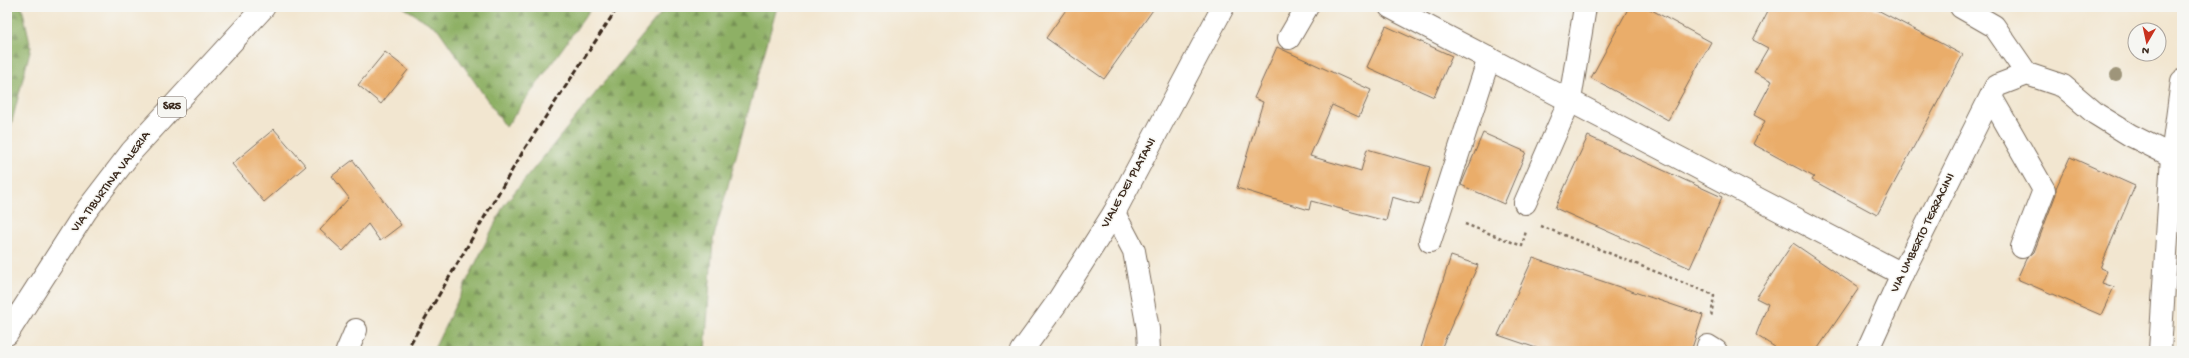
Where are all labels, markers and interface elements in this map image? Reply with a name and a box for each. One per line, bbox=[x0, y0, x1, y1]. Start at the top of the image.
north arrow bbox=[2127, 22, 2167, 62]
text: N bbox=[2141, 43, 2150, 56]
road number: SR5 bbox=[158, 97, 186, 117]
street label: VIA TIBURTINA VALERIA bbox=[67, 127, 155, 236]
street label: VIALE DEI PLATANI bbox=[1098, 135, 1160, 232]
street label: VIA UMBERTO TERRACINI bbox=[1887, 171, 1959, 296]

